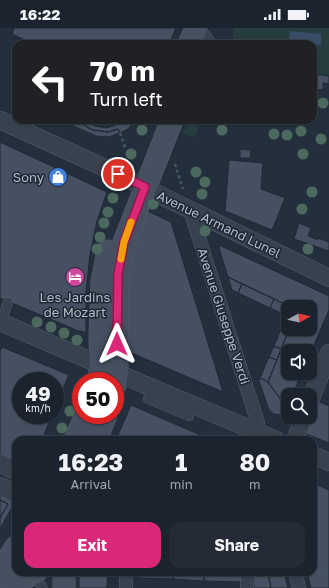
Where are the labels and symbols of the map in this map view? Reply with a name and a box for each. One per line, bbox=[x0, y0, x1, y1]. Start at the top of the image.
pin bbox=[101, 157, 135, 191]
shop icon: Sony bbox=[47, 166, 69, 188]
place label: Sony bbox=[13, 169, 45, 185]
street label: Avenue Armand Lunel bbox=[154, 187, 284, 261]
street label: Avenue Giuseppe Verdi bbox=[194, 246, 254, 386]
hotel icon: Les Jardins de Mozart bbox=[64, 266, 86, 288]
place label: Les Jardins de Mozart bbox=[40, 289, 111, 320]
north arrow bbox=[281, 300, 317, 336]
position arrow bbox=[96, 323, 138, 365]
speed limit sign: 50 bbox=[72, 372, 124, 424]

